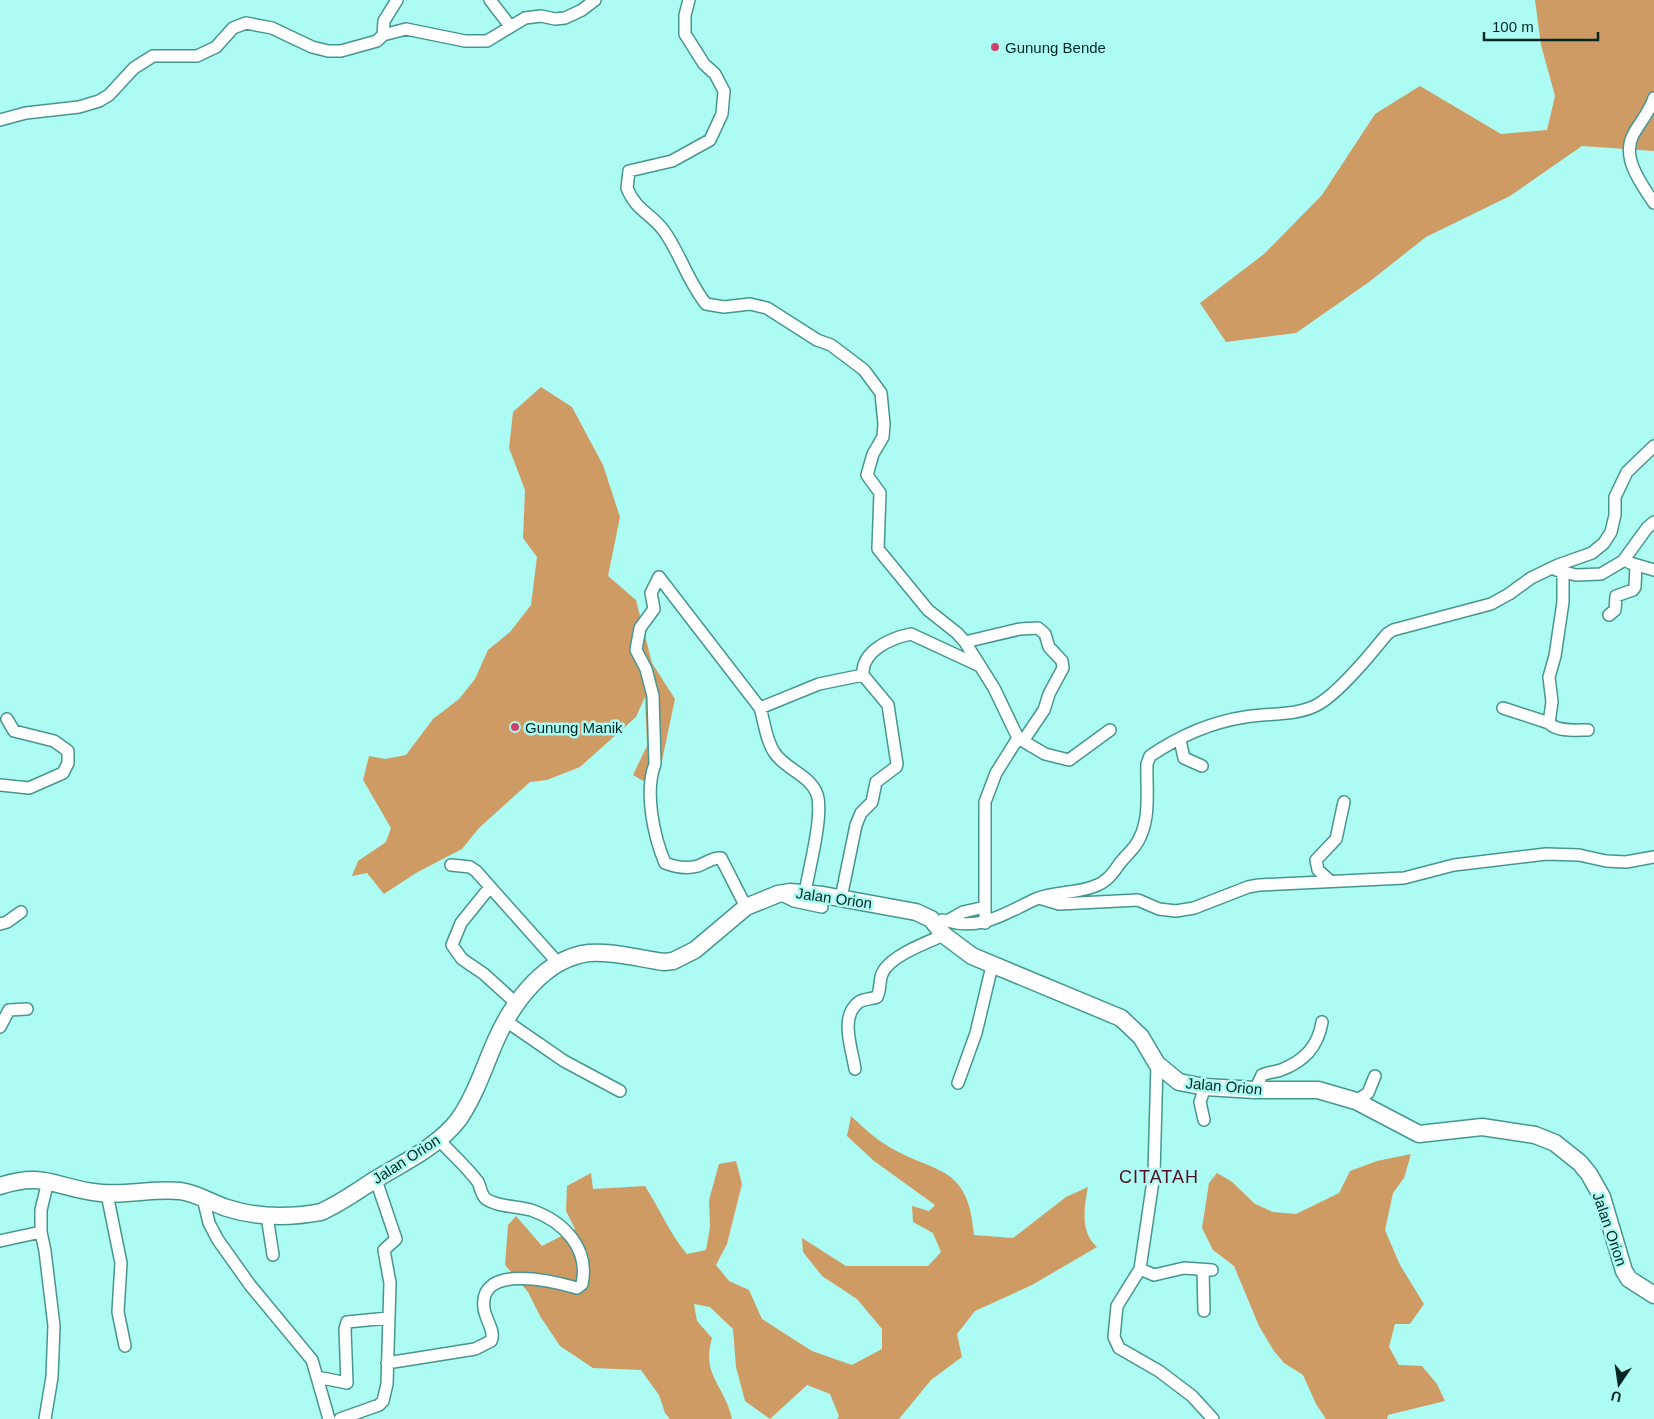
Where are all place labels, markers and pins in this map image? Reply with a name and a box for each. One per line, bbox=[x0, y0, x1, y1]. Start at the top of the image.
place label: Gunung Bende bbox=[1005, 39, 1106, 56]
marker: Gunung Bende bbox=[989, 41, 1001, 53]
place label: Gunung Manik bbox=[525, 719, 623, 736]
marker: Gunung Manik bbox=[509, 721, 521, 733]

